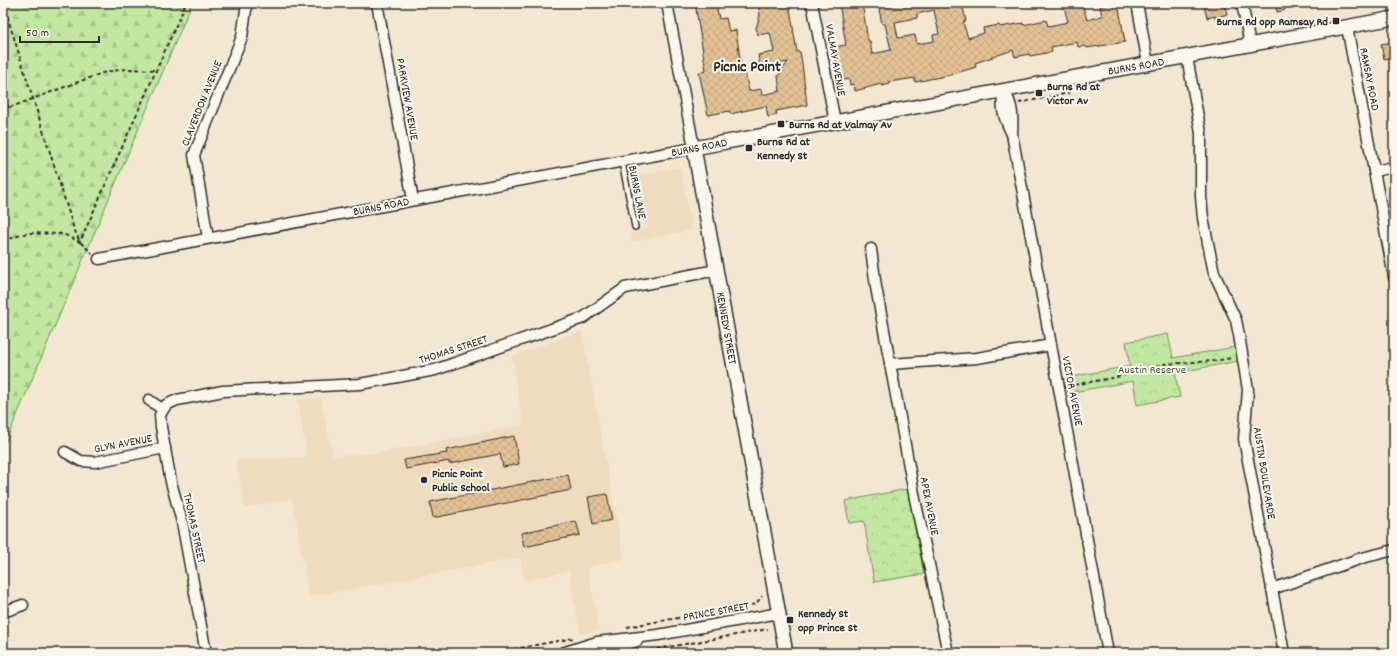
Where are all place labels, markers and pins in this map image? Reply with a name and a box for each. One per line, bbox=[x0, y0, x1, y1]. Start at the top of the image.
place label: Burns Rd opp Ramsay Rd bbox=[1216, 14, 1328, 31]
marker: Burns Rd opp Ramsay Rd bbox=[1331, 16, 1341, 26]
place label: Burns Rd at Victor Av bbox=[1047, 79, 1101, 110]
marker: Burns Rd at Victor Av bbox=[1034, 88, 1044, 98]
place label: Burns Rd at Valmay Av bbox=[789, 117, 893, 134]
marker: Burns Rd at Valmay Av bbox=[776, 119, 786, 129]
place label: Burns Rd at Kennedy St bbox=[757, 134, 811, 165]
marker: Burns Rd at Kennedy St bbox=[744, 143, 754, 153]
place label: Picnic Point Public School bbox=[432, 466, 490, 497]
marker: Picnic Point Public School bbox=[419, 475, 429, 485]
place label: Kennedy St opp Prince St bbox=[798, 606, 858, 637]
marker: Kennedy St opp Prince St bbox=[785, 615, 795, 625]

